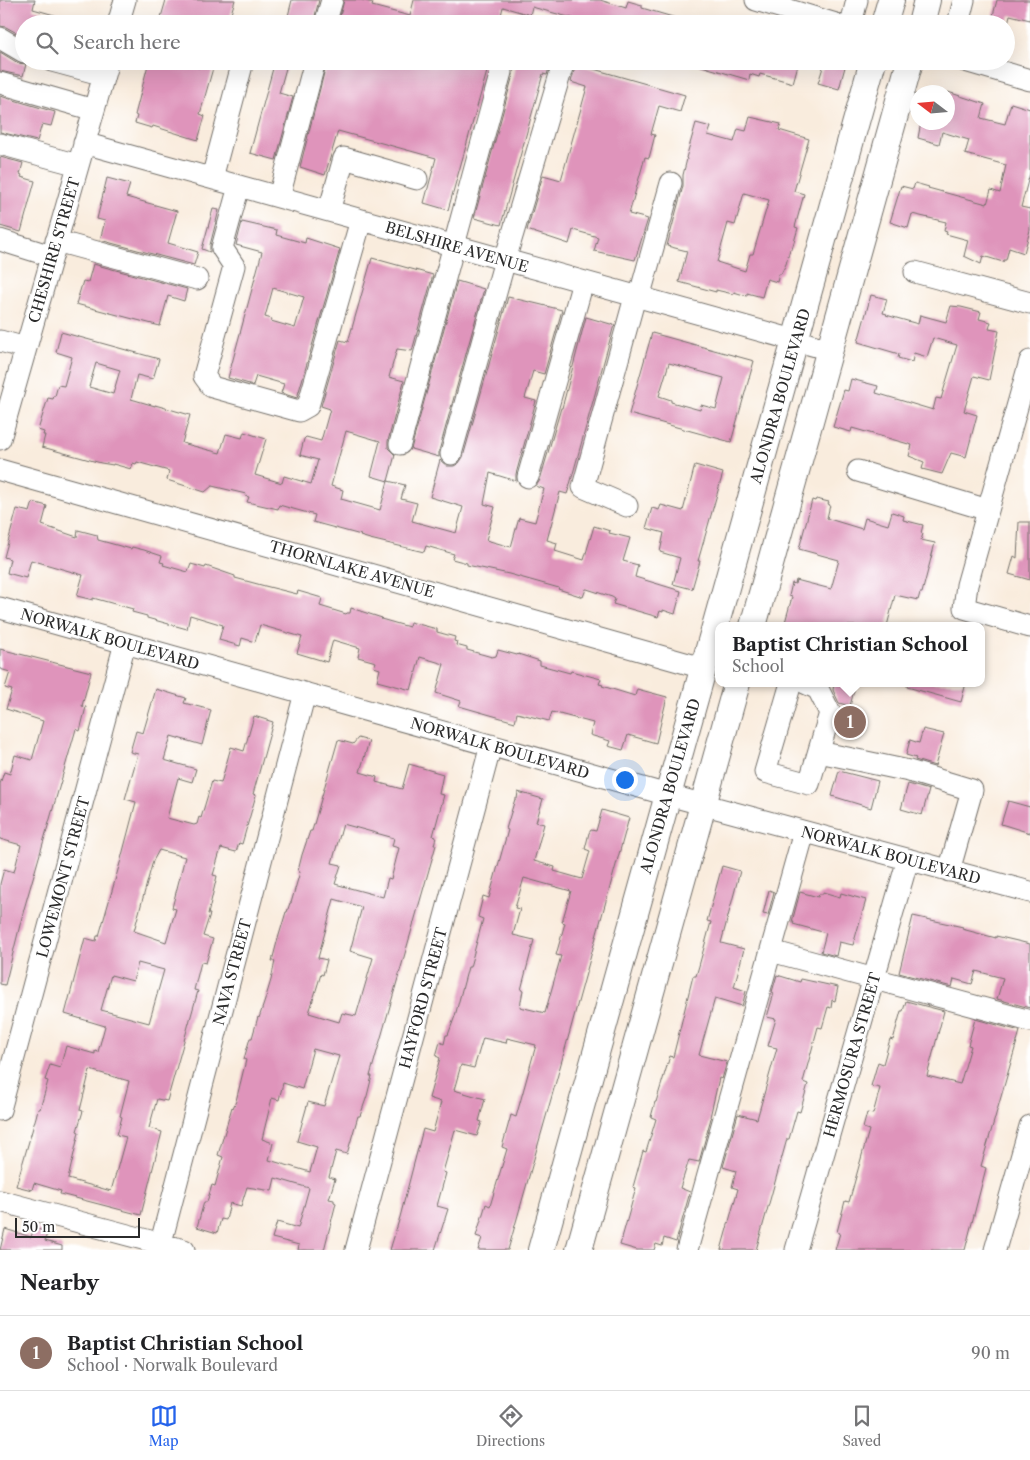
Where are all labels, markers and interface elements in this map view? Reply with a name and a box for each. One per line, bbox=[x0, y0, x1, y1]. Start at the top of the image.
search box bbox=[15, 15, 1015, 70]
icon: search bbox=[33, 29, 61, 57]
text: Search here bbox=[73, 31, 181, 54]
north arrow bbox=[910, 85, 955, 130]
street label: CHESHIRE STREET bbox=[24, 174, 84, 325]
street label: BELSHIRE AVENUE bbox=[383, 217, 531, 277]
street label: ALONDRA BOULEVARD bbox=[746, 306, 814, 487]
street label: THORNLAKE AVENUE bbox=[267, 536, 437, 602]
street label: NORWALK BOULEVARD bbox=[18, 604, 202, 674]
popup bbox=[715, 622, 985, 687]
text: Baptist Christian School bbox=[732, 633, 968, 656]
text: School bbox=[732, 656, 784, 676]
street label: ALONDRA BOULEVARD bbox=[636, 696, 704, 877]
pin: 1 bbox=[834, 703, 866, 741]
street label: NORWALK BOULEVARD bbox=[408, 713, 592, 783]
your location bbox=[612, 767, 638, 793]
street label: LOWEMONT STREET bbox=[32, 794, 94, 960]
street label: NORWALK BOULEVARD bbox=[799, 822, 983, 888]
street label: NAVA STREET bbox=[209, 916, 256, 1027]
street label: HAYFORD STREET bbox=[395, 924, 451, 1071]
street label: HERMOSURA STREET bbox=[819, 970, 885, 1140]
scale bar bbox=[15, 1215, 140, 1238]
text: 50 m bbox=[22, 1218, 55, 1236]
text: Nearby bbox=[20, 1270, 99, 1295]
text: Baptist Christian School bbox=[67, 1332, 303, 1355]
text: 1 bbox=[32, 1343, 40, 1363]
text: 90 m bbox=[971, 1343, 1010, 1363]
text: School · Norwalk Boulevard bbox=[67, 1355, 278, 1375]
tab: Map bbox=[149, 1402, 179, 1450]
tab: Directions bbox=[476, 1402, 545, 1450]
tab: Saved bbox=[842, 1402, 881, 1450]

